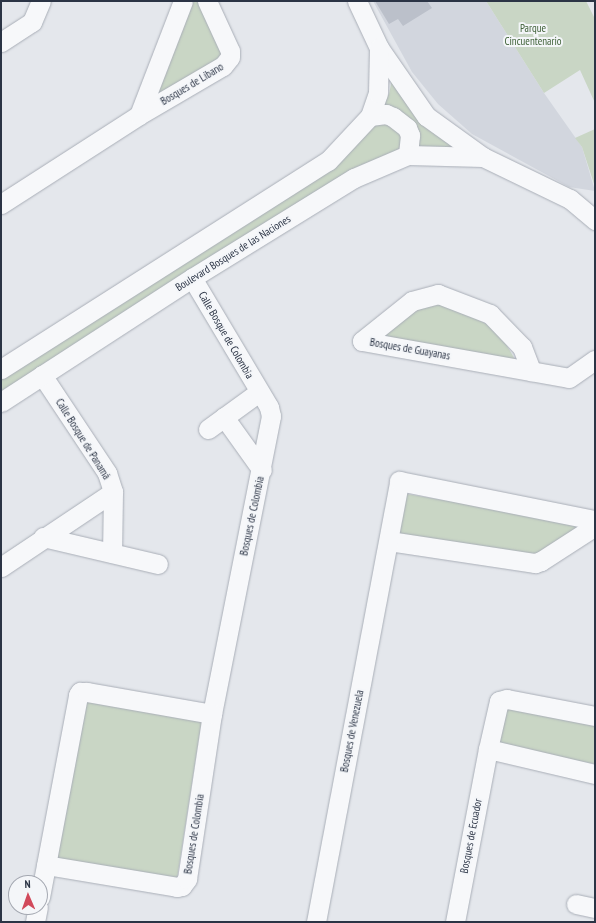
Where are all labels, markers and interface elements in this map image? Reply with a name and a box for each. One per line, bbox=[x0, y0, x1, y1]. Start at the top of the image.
park label: Parque Cincuentenario bbox=[504, 22, 562, 48]
street label: Bosques de Líbano bbox=[158, 60, 226, 108]
street label: Boulevard Bosques de las Naciones bbox=[173, 212, 293, 294]
street label: Calle Bosque de Colombia bbox=[196, 289, 256, 381]
street label: Bosques de Guayanas bbox=[369, 335, 451, 363]
street label: Calle Bosque de Panamá bbox=[53, 396, 113, 482]
street label: Bosques de Colombia bbox=[237, 475, 267, 557]
street label: Bosques de Venezuela bbox=[338, 688, 366, 774]
street label: Bosques de Colombia bbox=[181, 793, 207, 875]
street label: Bosques de Ecuador bbox=[457, 798, 485, 874]
north arrow bbox=[8, 875, 48, 915]
text: N bbox=[24, 877, 31, 891]

